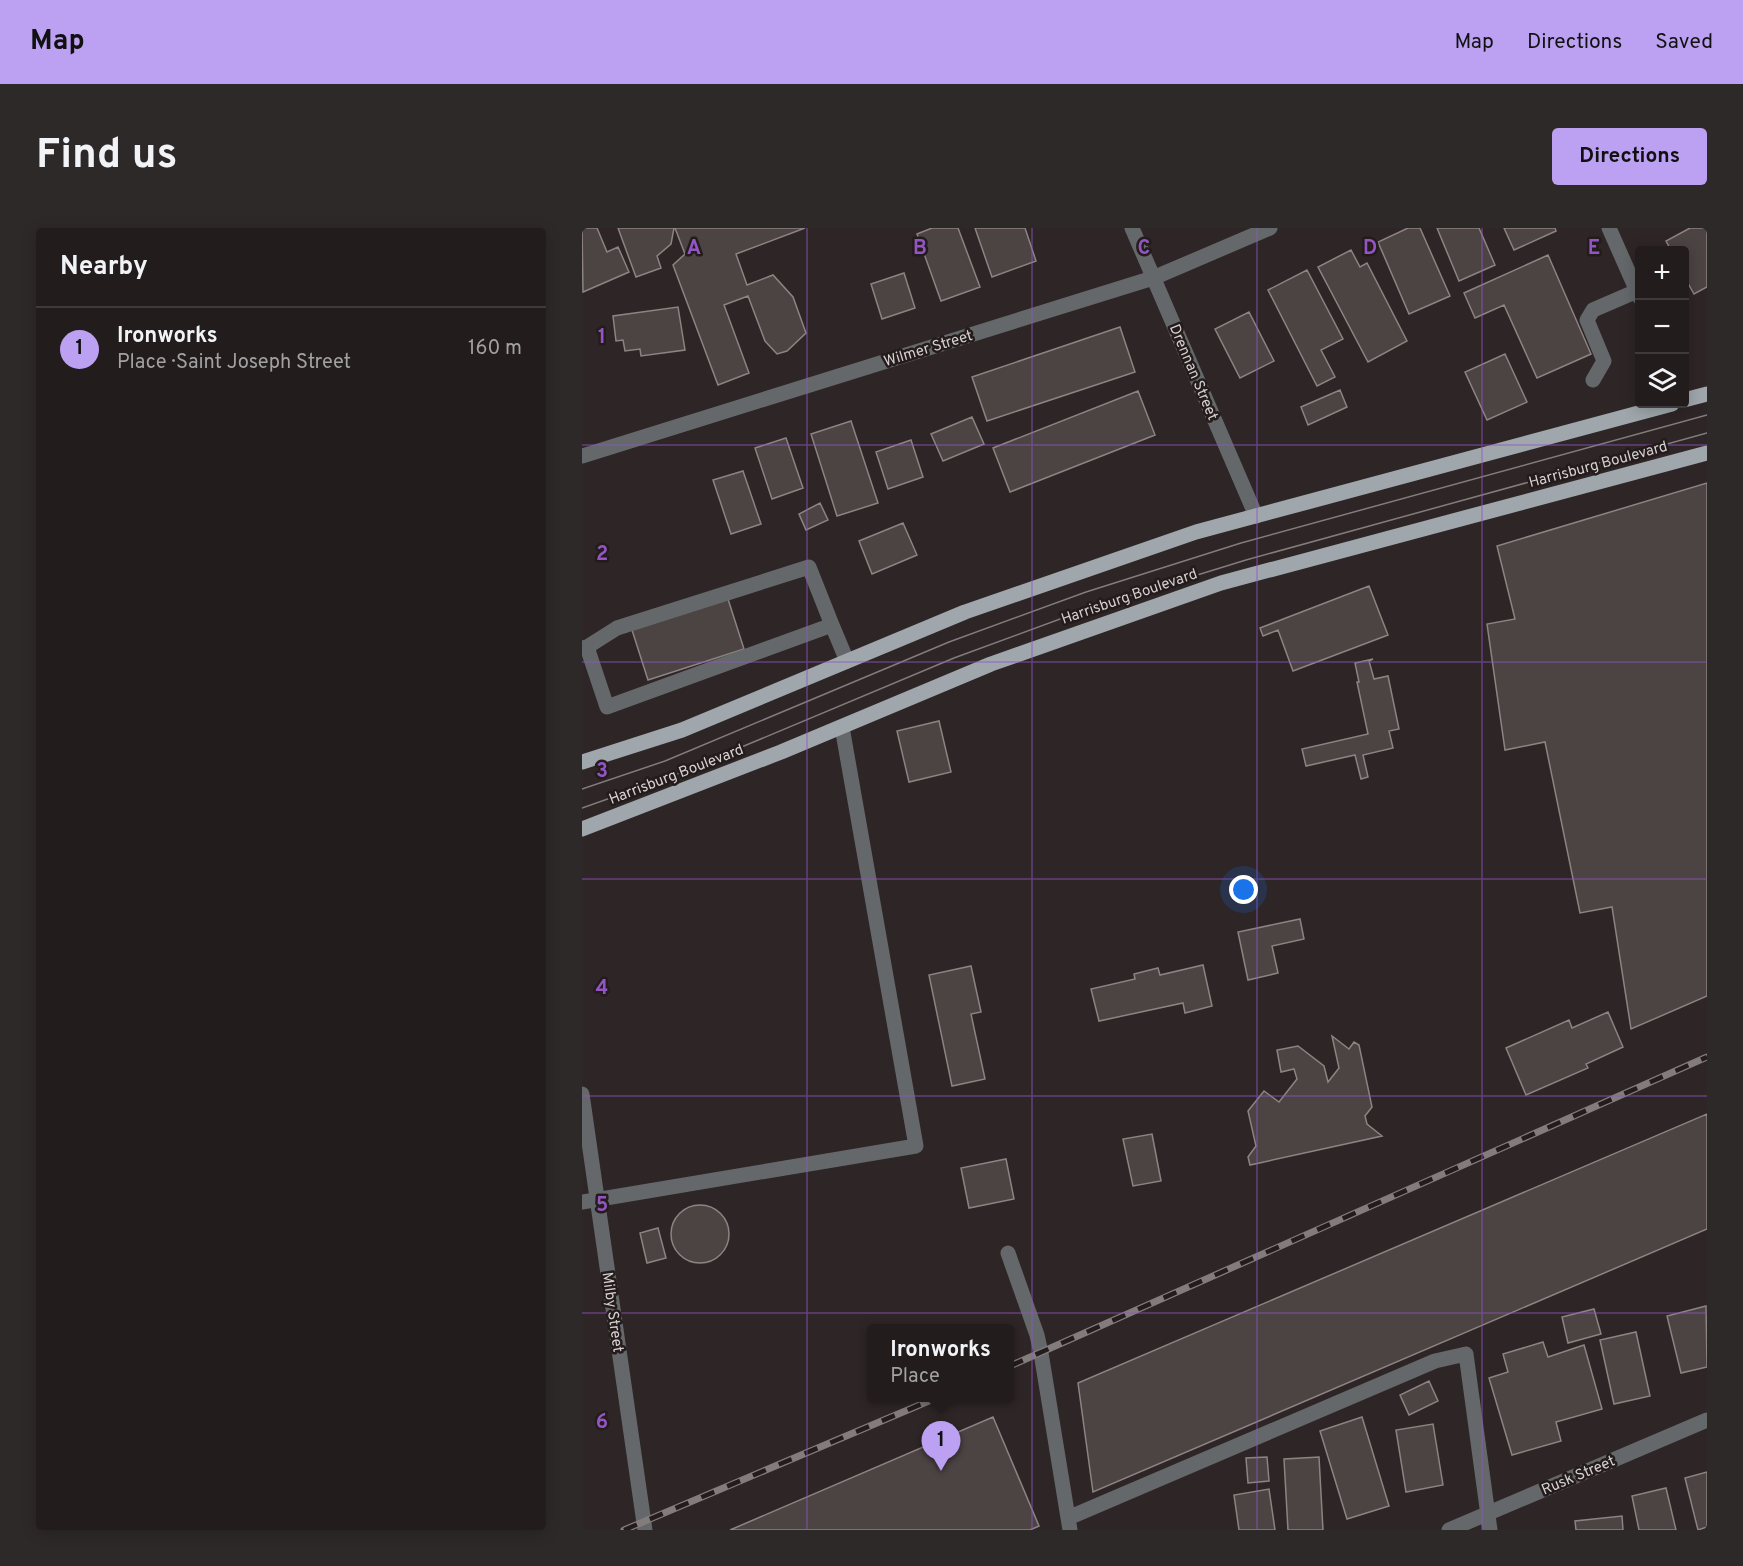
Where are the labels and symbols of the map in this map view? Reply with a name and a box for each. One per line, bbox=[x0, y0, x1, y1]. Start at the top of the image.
text: A bbox=[687, 236, 701, 262]
text: B bbox=[913, 236, 927, 262]
text: C bbox=[1138, 236, 1150, 262]
text: D bbox=[1363, 236, 1377, 262]
text: E bbox=[1588, 236, 1600, 262]
street label: Drennan Street bbox=[1164, 322, 1221, 423]
text: 1 bbox=[598, 325, 606, 351]
street label: Wilmer Street bbox=[882, 327, 975, 372]
street label: Harrisburg Boulevard bbox=[1527, 438, 1670, 493]
text: 2 bbox=[596, 542, 608, 568]
street label: Harrisburg Boulevard bbox=[1059, 565, 1200, 630]
street label: Harrisburg Boulevard bbox=[606, 741, 747, 810]
text: 3 bbox=[596, 759, 608, 785]
your location bbox=[1229, 875, 1258, 904]
text: 4 bbox=[596, 976, 608, 1002]
text: 5 bbox=[596, 1193, 608, 1219]
street label: Milby Street bbox=[596, 1271, 627, 1354]
text: 6 bbox=[596, 1410, 608, 1436]
pin: 1 bbox=[922, 1422, 960, 1471]
street label: Rusk Street bbox=[1539, 1452, 1618, 1500]

